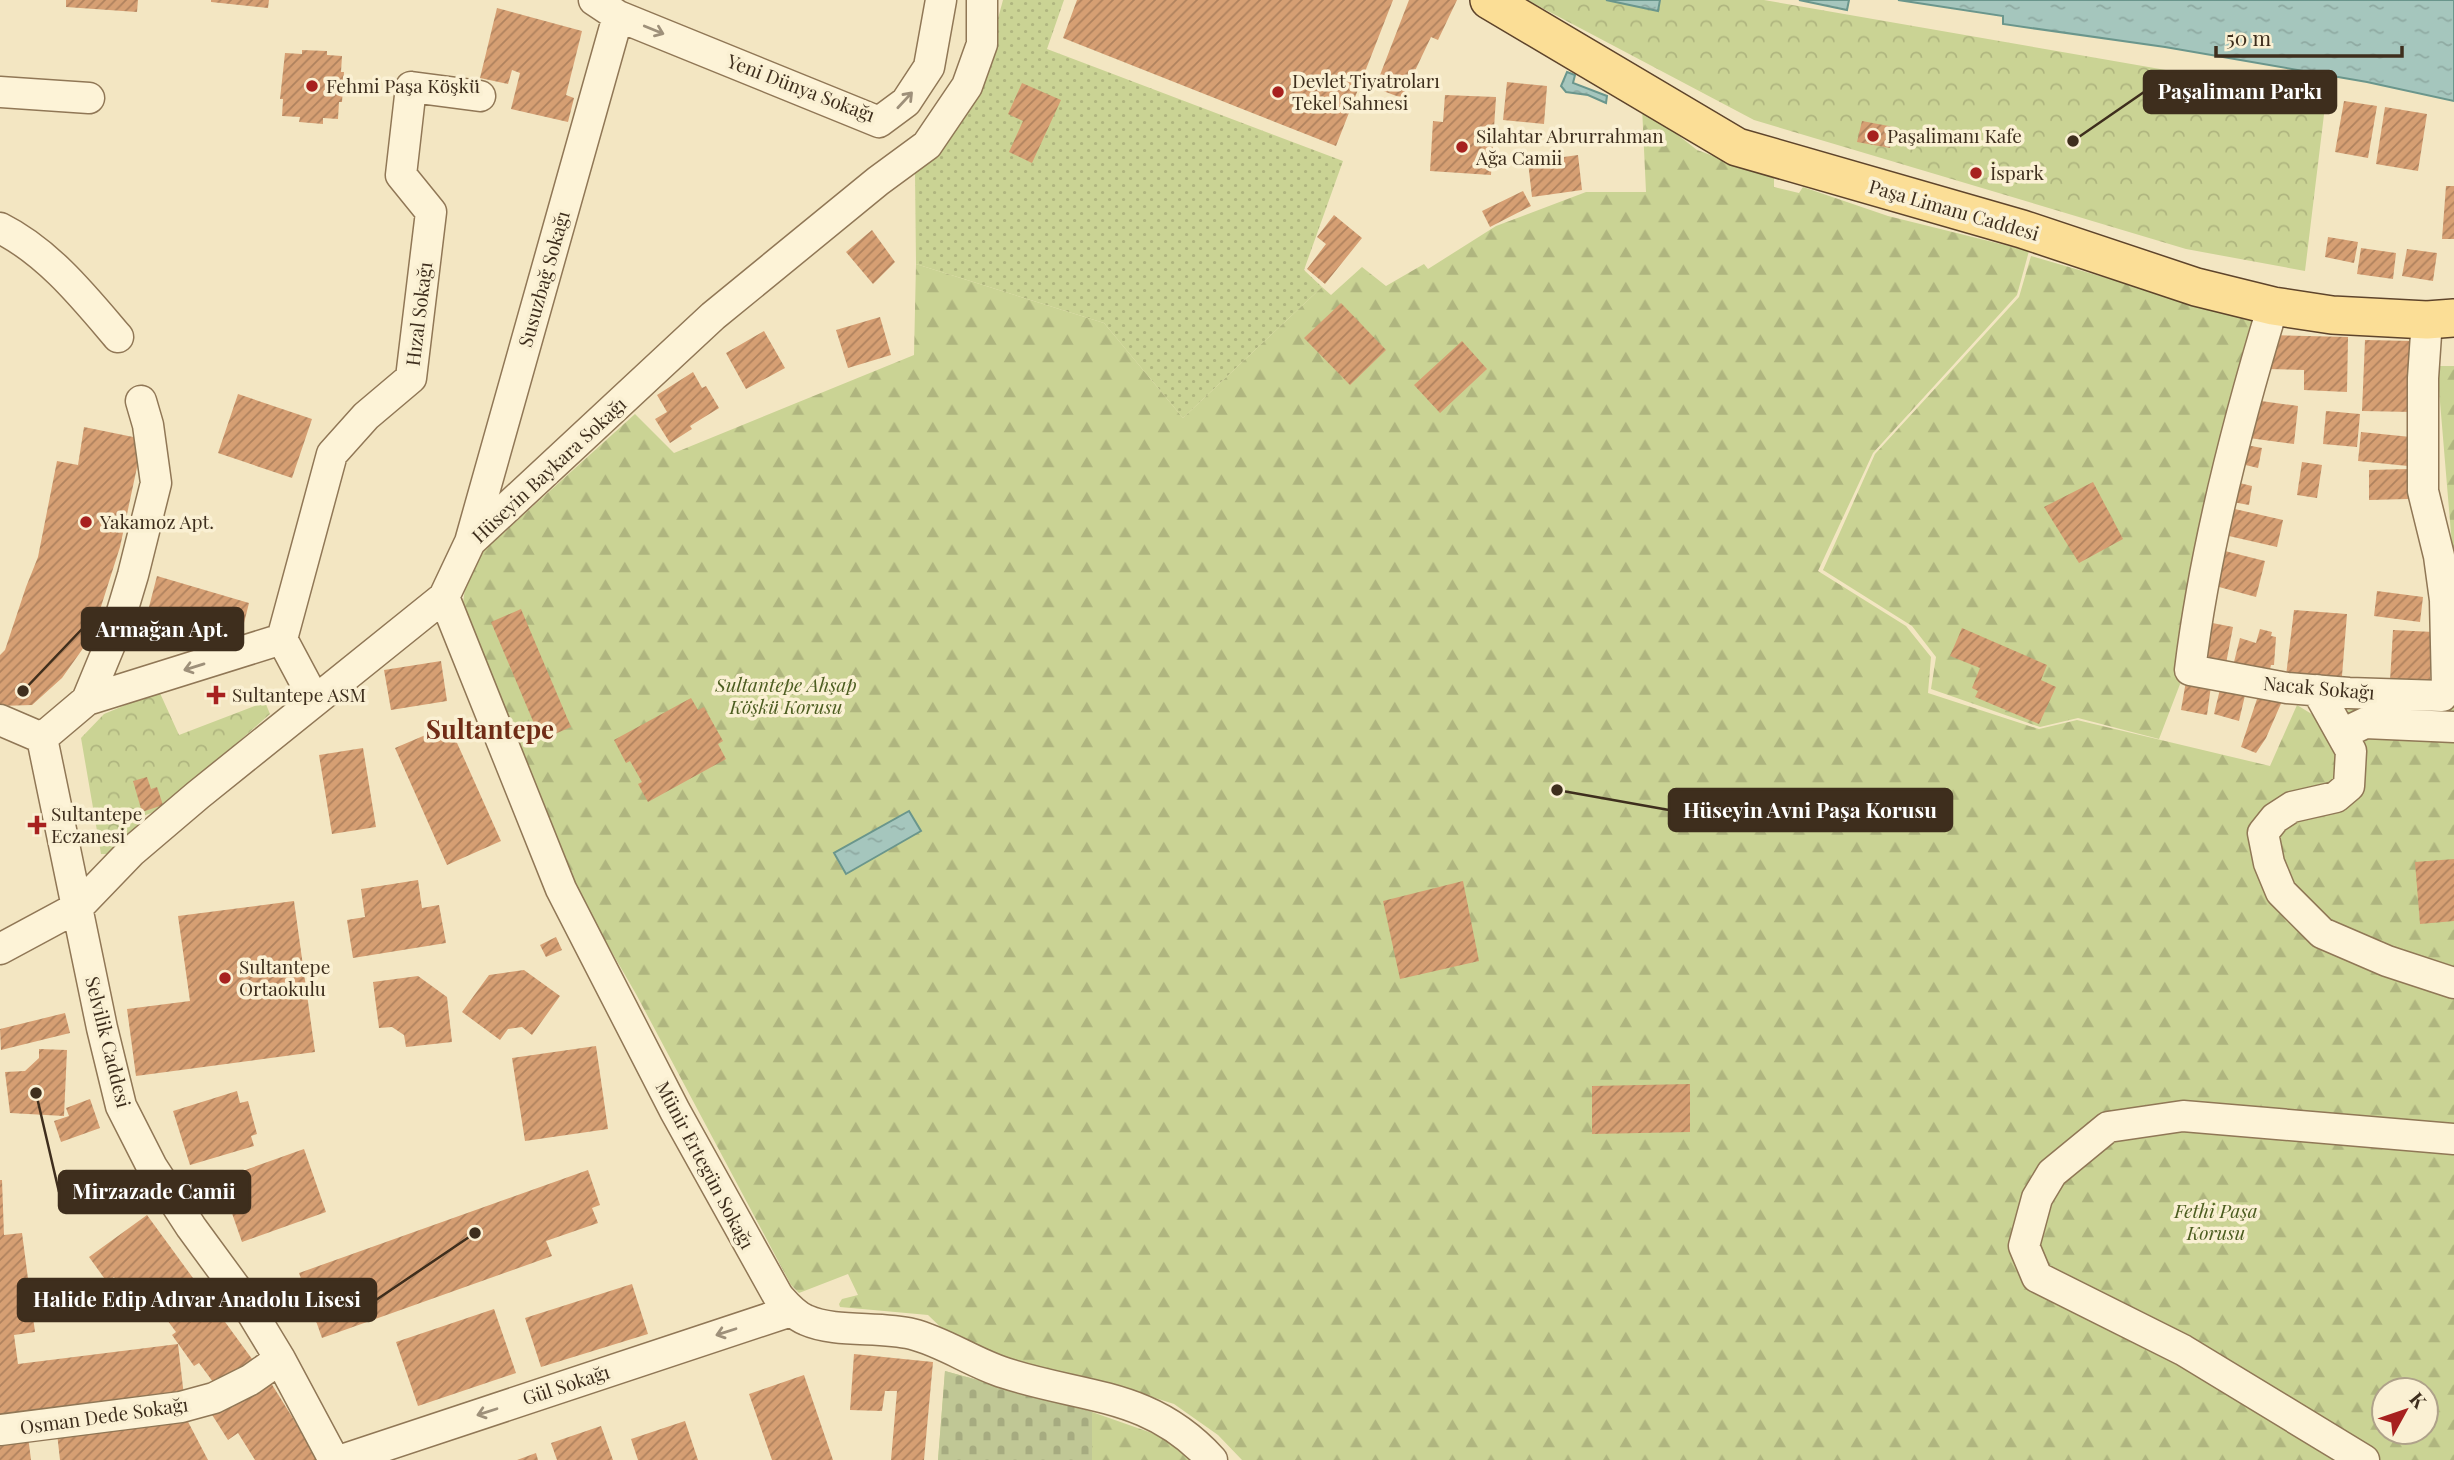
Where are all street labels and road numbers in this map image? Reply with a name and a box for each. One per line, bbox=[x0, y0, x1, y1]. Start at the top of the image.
street label: Yeni Dünya Sokağı bbox=[723, 47, 879, 127]
street label: Paşa Limanı Caddesi bbox=[1866, 172, 2043, 246]
street label: Susuzbağ Sokağı bbox=[511, 207, 575, 350]
street label: Hızal Sokağı bbox=[399, 260, 437, 367]
street label: Hüseyin Baykara Sokağı bbox=[465, 390, 632, 548]
street label: Nacak Sokağı bbox=[2262, 669, 2376, 705]
street label: Selvilik Caddesi bbox=[80, 973, 138, 1111]
street label: Münir Ertegün Sokağı bbox=[651, 1076, 761, 1253]
street label: Gül Sokağı bbox=[519, 1358, 613, 1410]
street label: Osman Dede Sokağı bbox=[18, 1390, 190, 1440]

